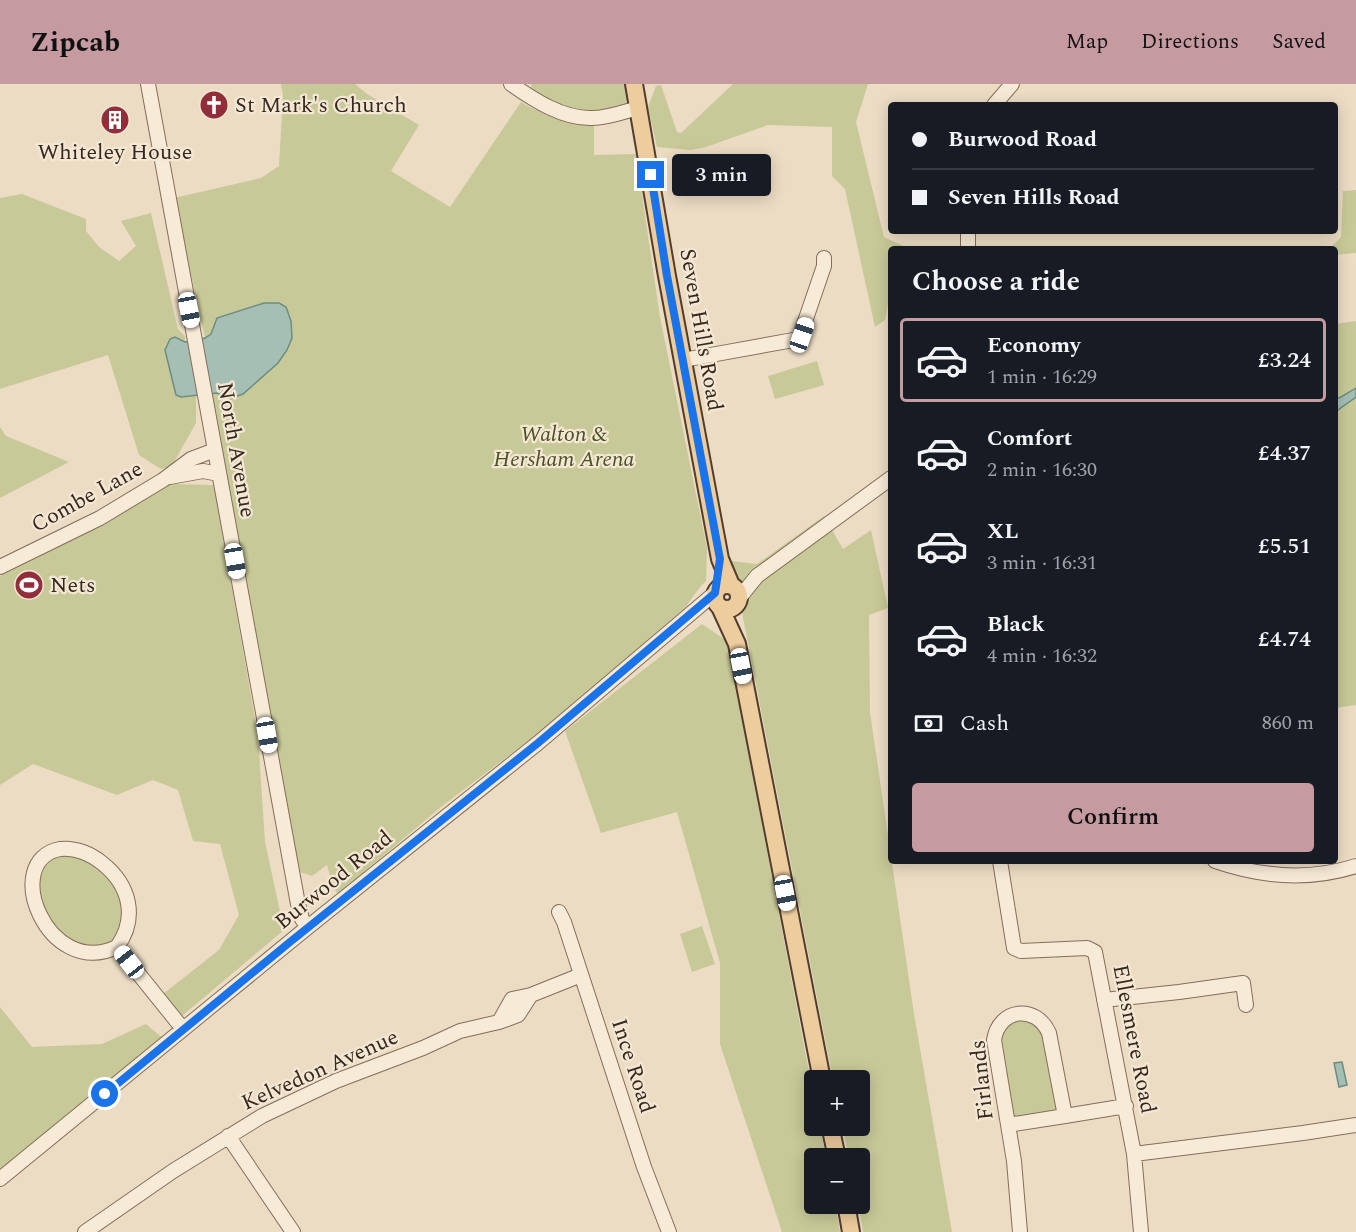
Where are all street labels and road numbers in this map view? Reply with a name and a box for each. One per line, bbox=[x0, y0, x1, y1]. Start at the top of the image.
street label: Seven Hills Road bbox=[670, 246, 732, 414]
street label: North Avenue bbox=[208, 380, 264, 520]
street label: Combe Lane bbox=[25, 453, 149, 541]
street label: Burwood Road bbox=[268, 822, 400, 938]
street label: Ellesmere Road bbox=[1103, 962, 1165, 1116]
street label: Ince Road bbox=[602, 1014, 664, 1118]
street label: Kelvedon Avenue bbox=[236, 1021, 404, 1119]
street label: Firlands bbox=[961, 1038, 1003, 1122]

